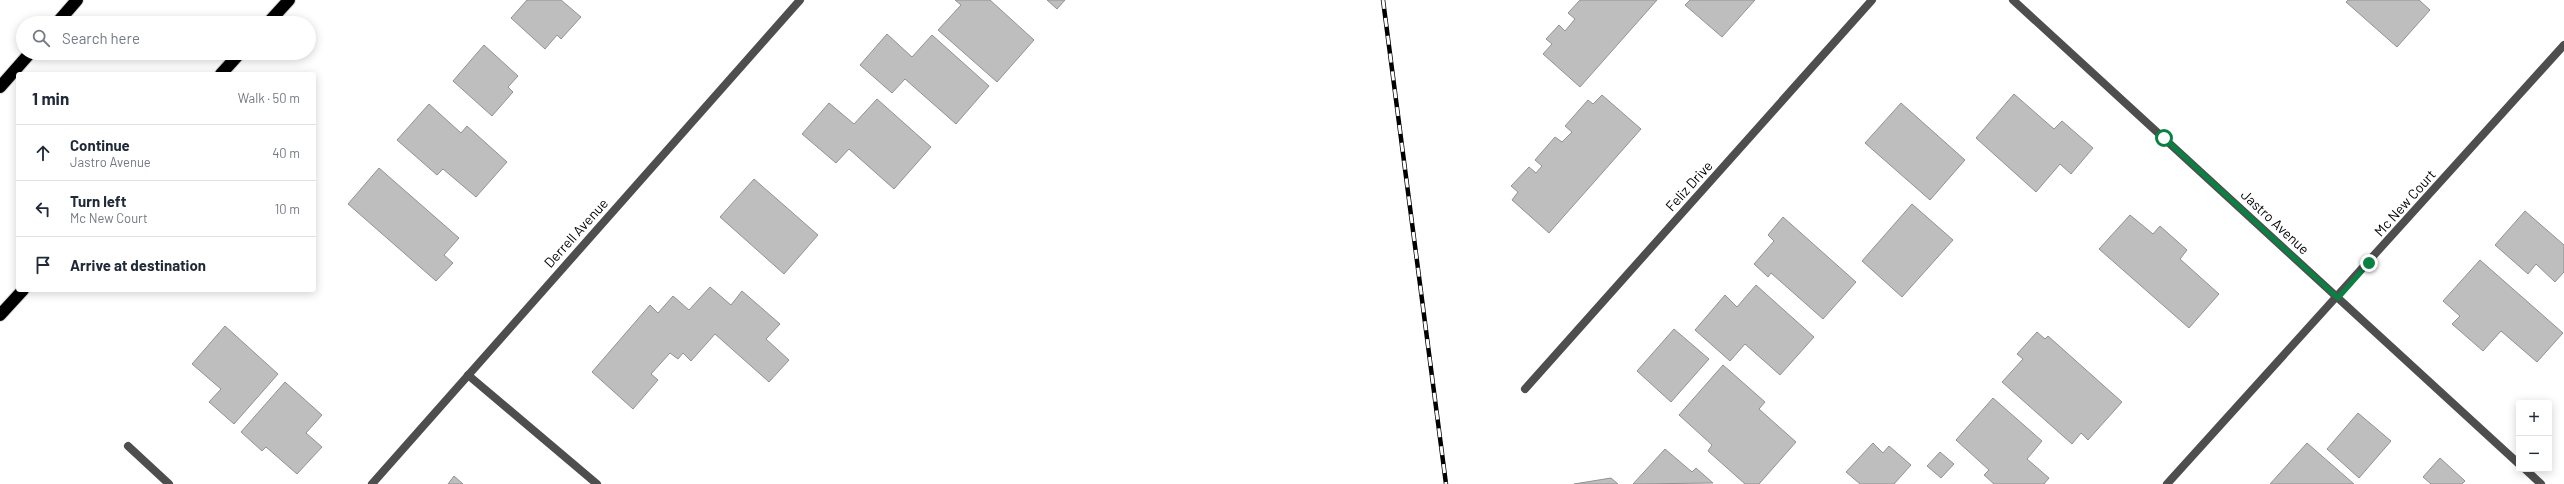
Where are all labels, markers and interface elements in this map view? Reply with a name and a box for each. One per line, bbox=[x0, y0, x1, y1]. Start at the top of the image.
search box bbox=[16, 16, 316, 60]
icon: search bbox=[30, 27, 52, 49]
text: Search here bbox=[62, 29, 140, 47]
text: 1 min bbox=[32, 88, 69, 108]
text: Walk · 50 m bbox=[238, 90, 300, 106]
route start bbox=[2155, 129, 2173, 147]
text: Continue bbox=[70, 136, 130, 154]
icon: ahead bbox=[32, 142, 54, 164]
text: 40 m bbox=[272, 145, 300, 161]
text: Jastro Avenue bbox=[70, 154, 151, 170]
street label: Feliz Drive bbox=[1662, 157, 1716, 214]
street label: Mc New Court bbox=[2370, 166, 2439, 239]
street label: Jastro Avenue bbox=[2238, 186, 2313, 258]
text: Turn left bbox=[70, 192, 126, 210]
street label: Derrell Avenue bbox=[540, 194, 611, 271]
icon: left bbox=[32, 198, 54, 220]
text: 10 m bbox=[275, 201, 300, 217]
text: Mc New Court bbox=[70, 210, 148, 226]
icon: arrive bbox=[32, 254, 54, 276]
route end bbox=[2360, 254, 2378, 272]
text: Arrive at destination bbox=[70, 256, 206, 274]
map controls bbox=[2516, 400, 2552, 472]
button: + bbox=[2516, 400, 2552, 436]
button: − bbox=[2516, 436, 2552, 472]

